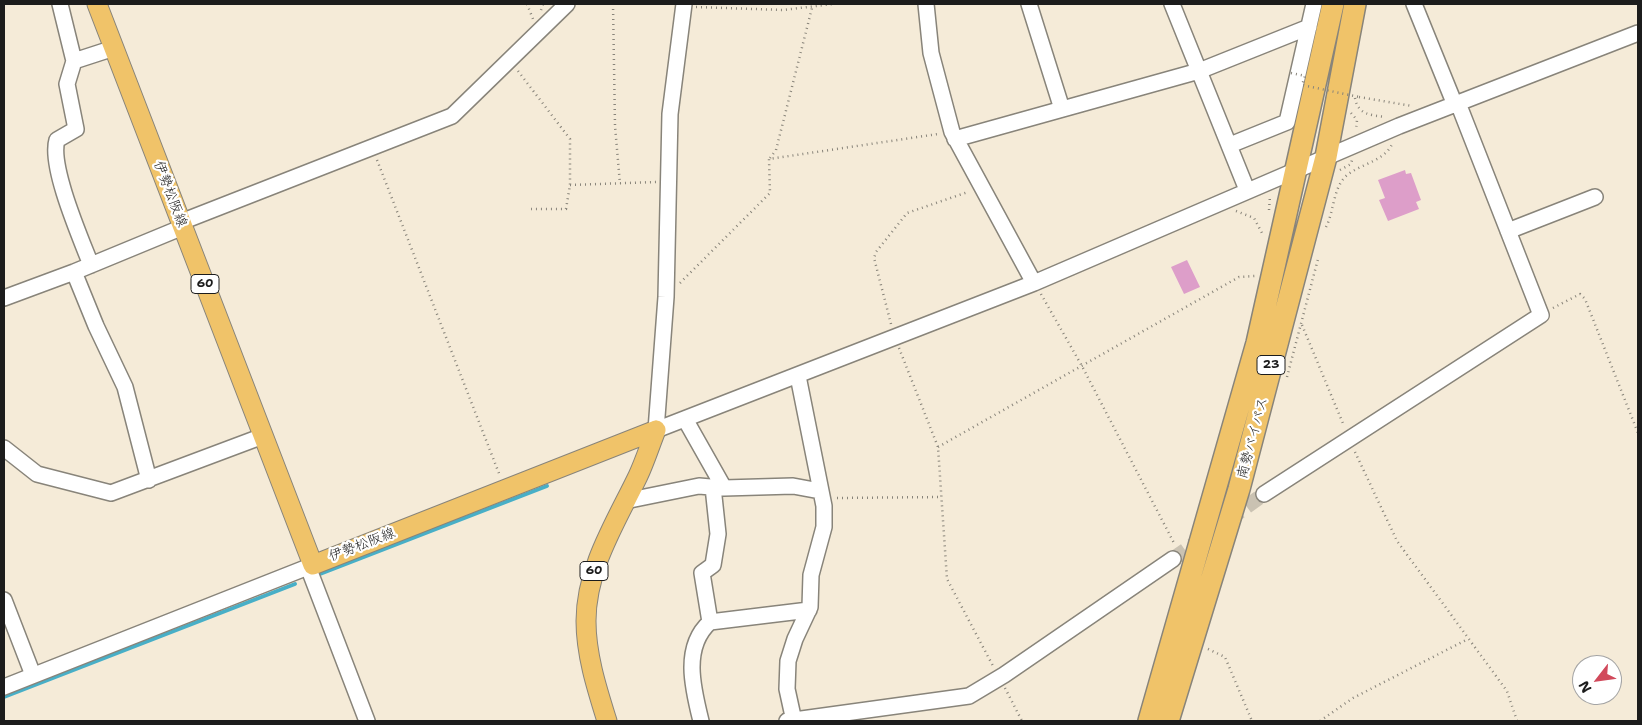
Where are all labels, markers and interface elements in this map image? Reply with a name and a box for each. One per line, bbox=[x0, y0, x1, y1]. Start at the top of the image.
street label: 伊勢松阪線 bbox=[150, 158, 190, 230]
road number: 60 bbox=[191, 274, 219, 294]
road number: 23 bbox=[1257, 356, 1285, 374]
street label: 南勢バイパス bbox=[1234, 395, 1272, 481]
street label: 伊勢松阪線 bbox=[326, 525, 398, 565]
road number: 60 bbox=[580, 562, 608, 580]
north arrow bbox=[1572, 655, 1622, 705]
text: N bbox=[1574, 678, 1595, 696]

